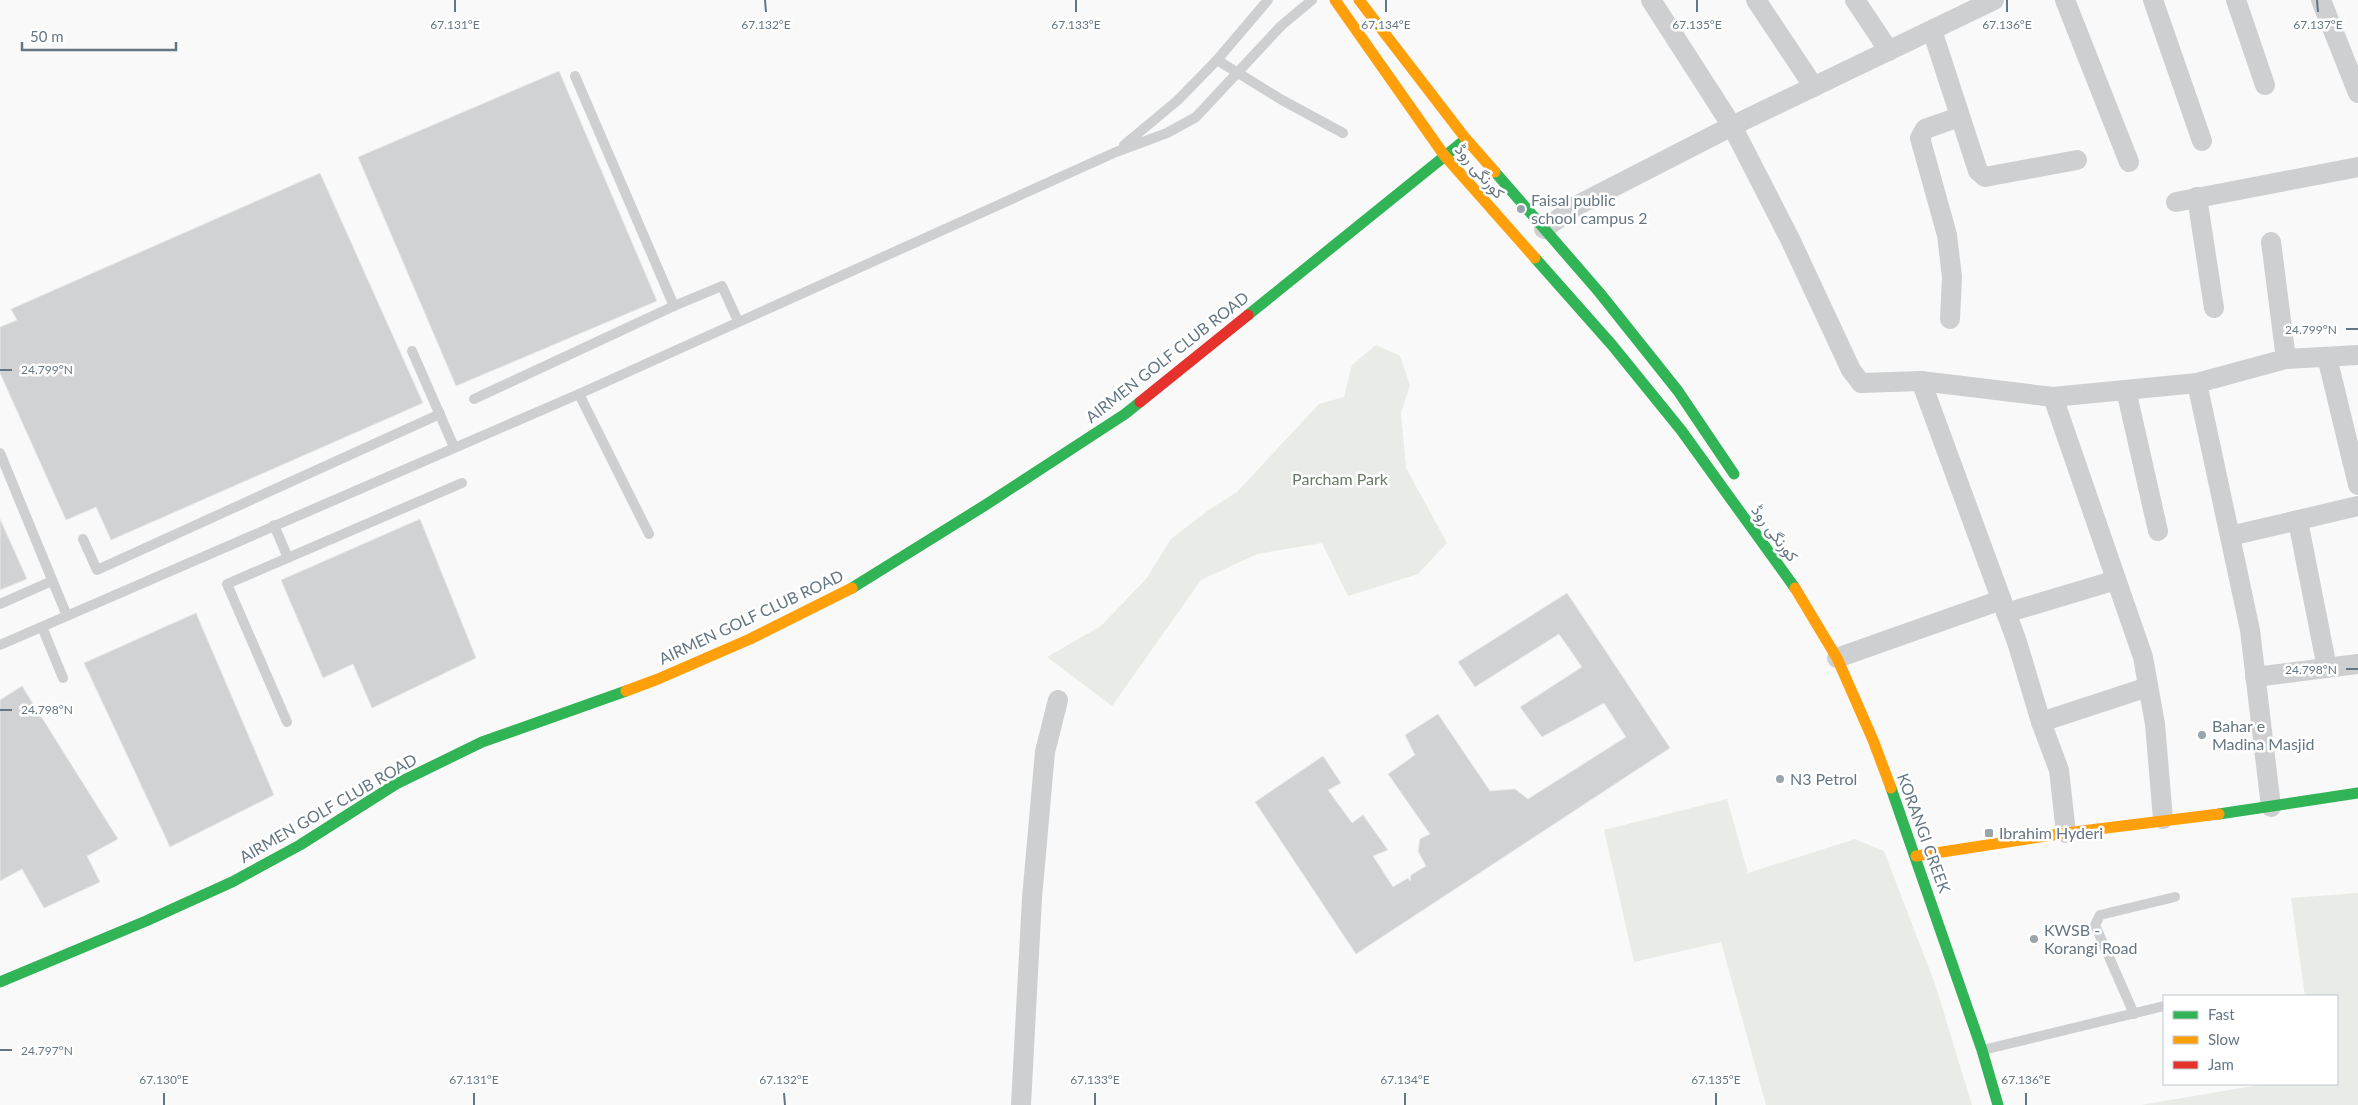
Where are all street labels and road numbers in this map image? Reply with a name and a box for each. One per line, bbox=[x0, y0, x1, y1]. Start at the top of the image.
street label: کورنگی روڈ bbox=[1450, 140, 1509, 203]
street label: AIRMEN GOLF CLUB ROAD bbox=[1082, 287, 1252, 426]
street label: کورنگی روڈ bbox=[1746, 501, 1803, 566]
street label: AIRMEN GOLF CLUB ROAD bbox=[656, 565, 846, 668]
street label: AIRMEN GOLF CLUB ROAD bbox=[236, 749, 420, 866]
street label: KORANGI CREEK bbox=[1894, 770, 1955, 896]

